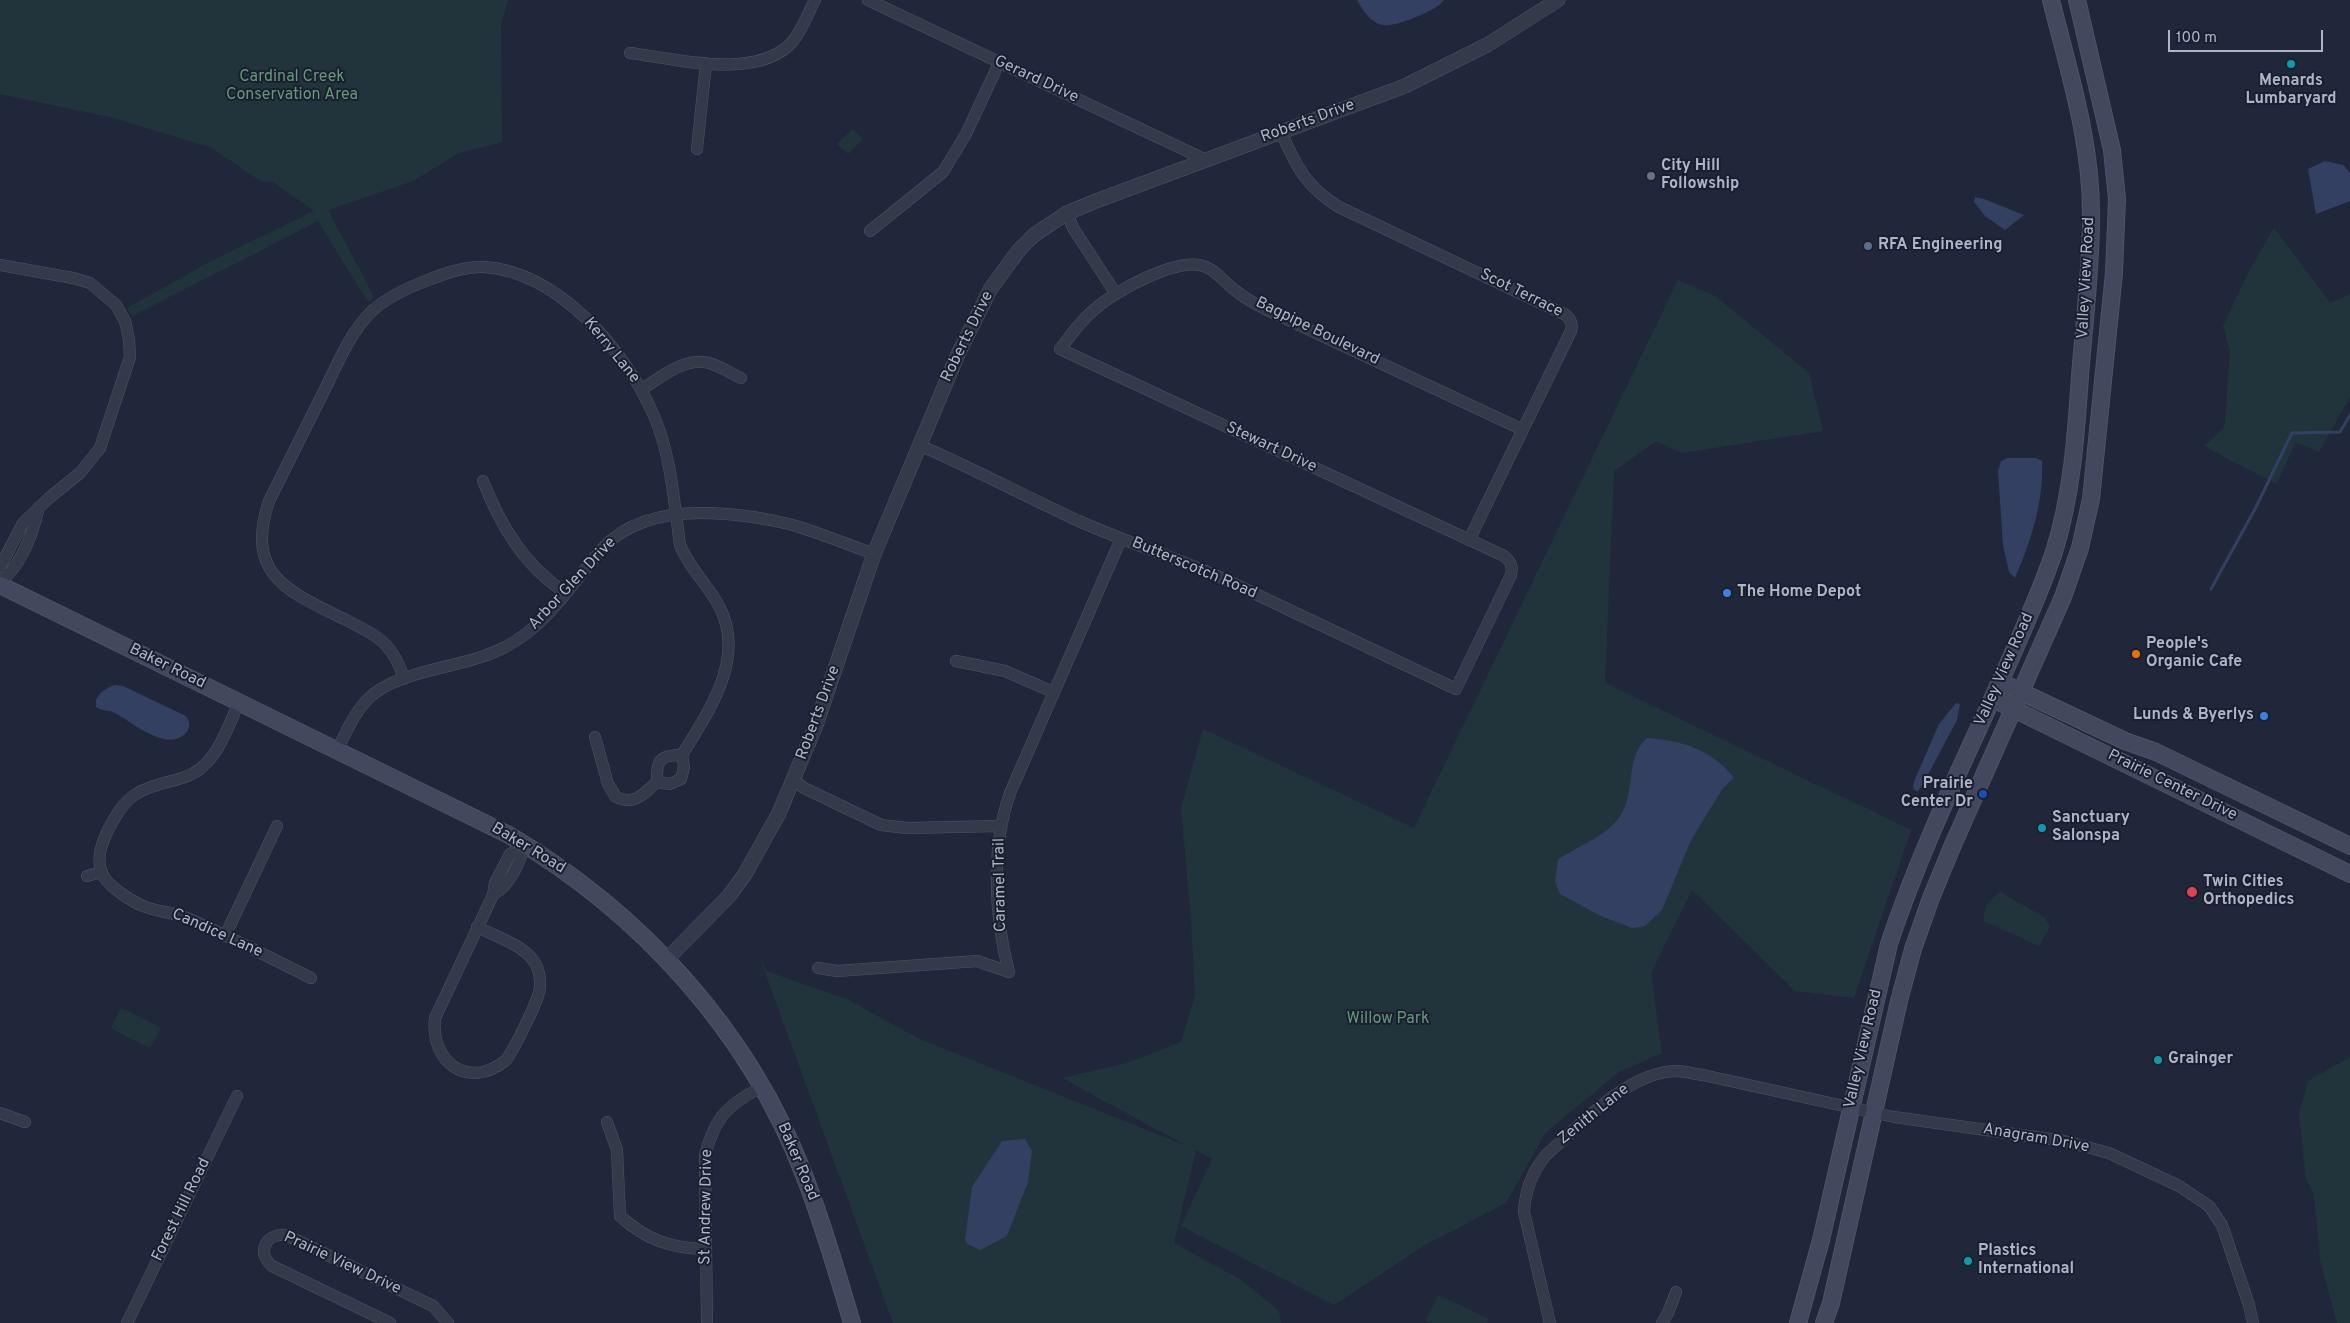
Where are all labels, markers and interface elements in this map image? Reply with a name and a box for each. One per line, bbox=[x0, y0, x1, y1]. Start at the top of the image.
scale bar bbox=[2170, 20, 2325, 52]
text: 100 m bbox=[2176, 29, 2217, 48]
street label: Gerard Drive bbox=[991, 52, 1081, 108]
marker: Menards Lumbaryard bbox=[2285, 58, 2297, 70]
park label: Cardinal Creek Conservation Area bbox=[226, 68, 358, 106]
place label: Menards Lumbaryard bbox=[2246, 72, 2336, 110]
street label: Roberts Drive bbox=[1258, 96, 1358, 148]
place label: City Hill Followship bbox=[1661, 157, 1739, 195]
marker: City Hill Followship bbox=[1645, 170, 1657, 182]
street label: Valley View Road bbox=[2074, 217, 2100, 339]
place label: RFA Engineering bbox=[1878, 236, 2002, 256]
marker: RFA Engineering bbox=[1862, 240, 1874, 252]
street label: Scot Terrace bbox=[1476, 266, 1566, 322]
street label: Roberts Drive bbox=[938, 288, 998, 386]
street label: Bagpipe Boulevard bbox=[1252, 294, 1382, 370]
street label: Kerry Lane bbox=[579, 314, 643, 388]
street label: Stewart Drive bbox=[1223, 419, 1319, 477]
street label: Arbor Glen Drive bbox=[525, 534, 621, 634]
street label: Butterscotch Road bbox=[1129, 534, 1259, 604]
place label: The Home Depot bbox=[1737, 583, 1861, 603]
marker: The Home Depot bbox=[1721, 587, 1733, 599]
street label: Valley View Road bbox=[1971, 610, 2039, 730]
place label: People's Organic Cafe bbox=[2146, 635, 2242, 673]
street label: Baker Road bbox=[126, 640, 208, 694]
marker: People's Organic Cafe bbox=[2130, 648, 2142, 660]
street label: Roberts Drive bbox=[793, 663, 845, 763]
place label: Lunds & Byerlys bbox=[2133, 706, 2254, 726]
marker: Lunds & Byerlys bbox=[2258, 710, 2270, 722]
street label: Prairie Center Drive bbox=[2104, 746, 2240, 826]
place label: Prairie Center Dr bbox=[1901, 775, 1973, 813]
marker: Prairie Center Dr bbox=[1977, 788, 1989, 800]
place label: Sanctuary Salonspa bbox=[2052, 809, 2130, 847]
street label: Baker Road bbox=[488, 819, 568, 879]
marker: Sanctuary Salonspa bbox=[2036, 822, 2048, 834]
street label: Caramel Trail bbox=[991, 838, 1011, 932]
place label: Twin Cities Orthopedics bbox=[2203, 873, 2294, 911]
marker: Twin Cities Orthopedics bbox=[2185, 885, 2199, 899]
street label: Candice Lane bbox=[169, 905, 265, 963]
street label: Valley View Road bbox=[1841, 987, 1887, 1111]
park label: Willow Park bbox=[1347, 1010, 1429, 1030]
place label: Grainger bbox=[2168, 1050, 2233, 1070]
marker: Grainger bbox=[2152, 1054, 2164, 1066]
street label: Zenith Lane bbox=[1555, 1081, 1633, 1149]
street label: Baker Road bbox=[772, 1120, 822, 1204]
street label: Anagram Drive bbox=[1981, 1120, 2091, 1158]
street label: St Andrew Drive bbox=[696, 1149, 718, 1265]
street label: Forest Hill Road bbox=[149, 1155, 215, 1265]
street label: Prairie View Drive bbox=[280, 1228, 404, 1300]
place label: Plastics International bbox=[1978, 1242, 2074, 1280]
marker: Plastics International bbox=[1962, 1255, 1974, 1267]

